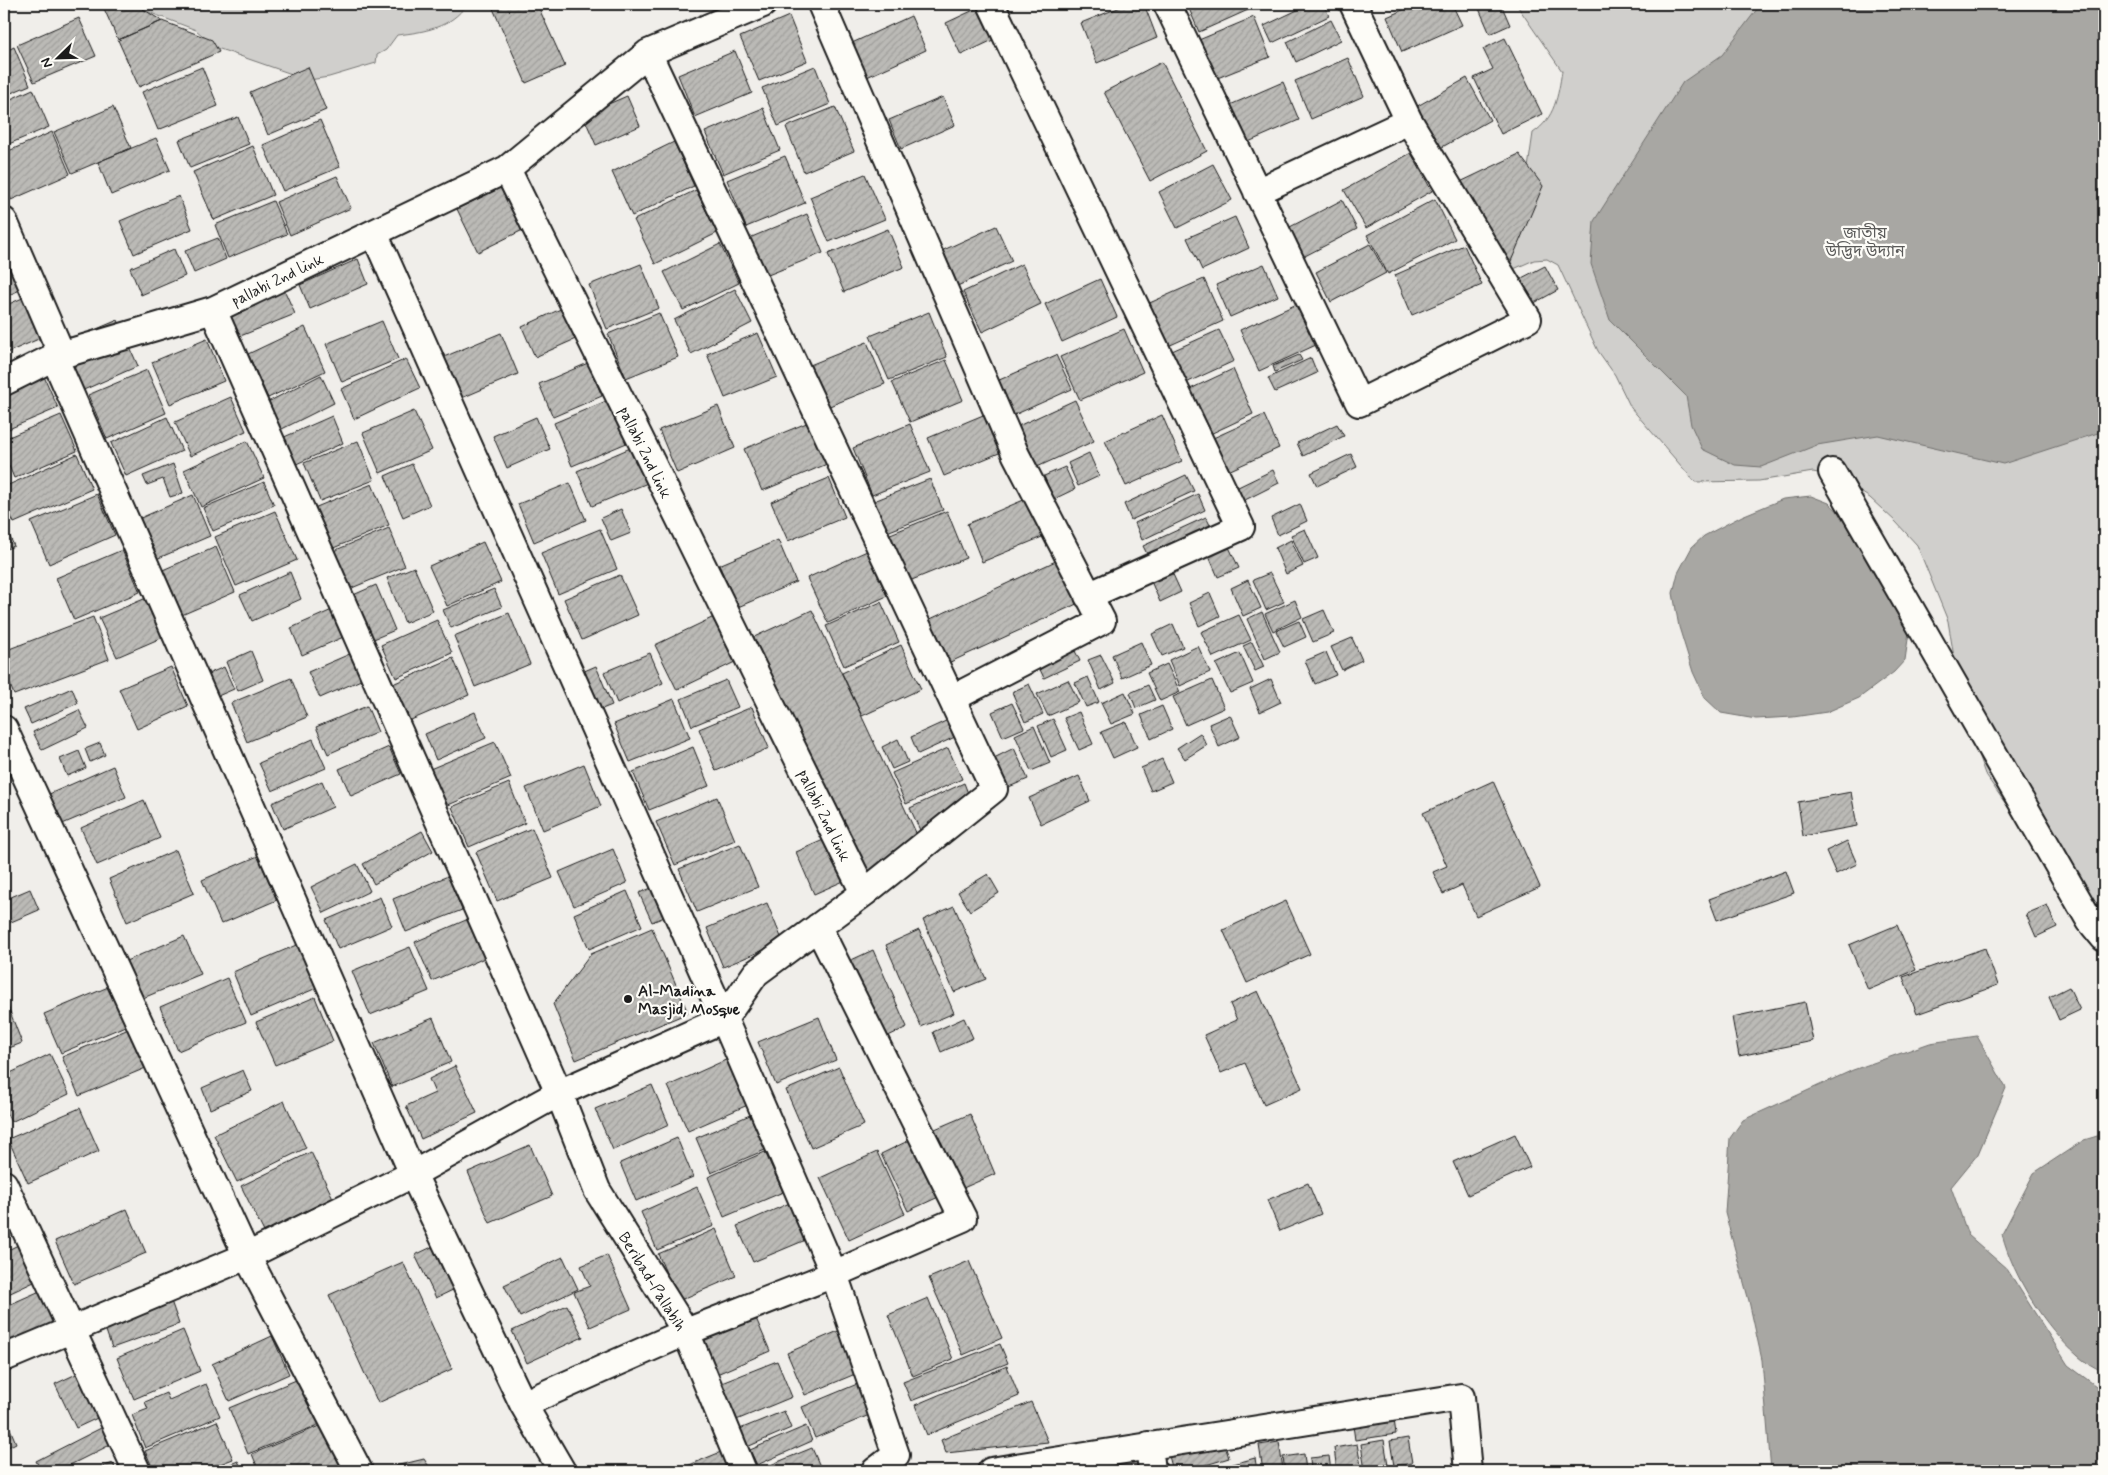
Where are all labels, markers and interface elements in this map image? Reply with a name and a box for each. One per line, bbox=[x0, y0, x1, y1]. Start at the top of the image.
north arrow bbox=[32, 32, 82, 82]
text: N bbox=[37, 55, 57, 70]
park label: জাতীয় উদ্ভিদ উদ্যান bbox=[1824, 223, 1905, 262]
street label: pallabi 2nd link bbox=[228, 249, 327, 312]
street label: pallabi 2nd link bbox=[613, 403, 676, 502]
street label: pallabi 2nd link bbox=[792, 766, 855, 865]
place label: Al-Madina Masjid, Mosque bbox=[638, 981, 741, 1020]
marker: Al-Madina Masjid, Mosque bbox=[622, 993, 634, 1005]
street label: Beribad-Pallabih bbox=[613, 1228, 691, 1335]

